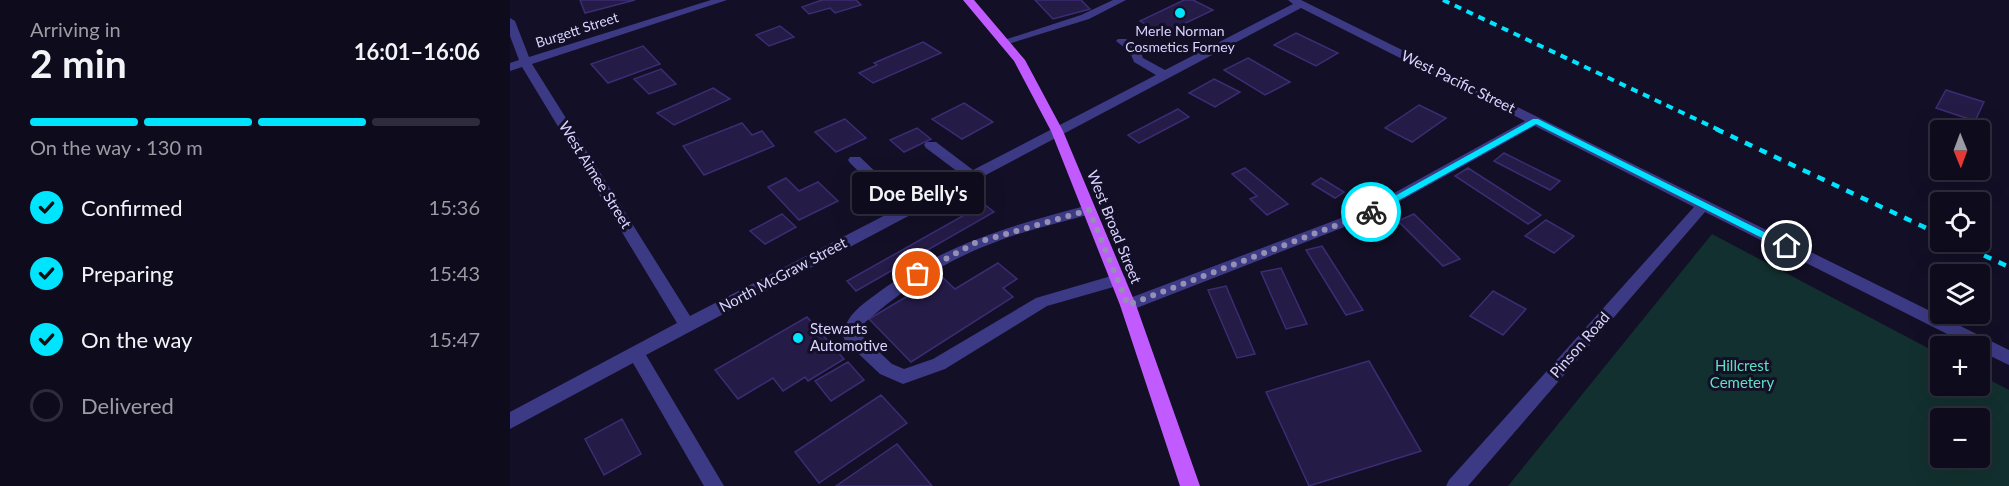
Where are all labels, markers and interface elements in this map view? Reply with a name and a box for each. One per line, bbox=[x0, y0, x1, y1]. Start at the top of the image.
marker: Merle Norman Cosmetics Forney bbox=[1173, 6, 1187, 20]
street label: Burgett Street bbox=[533, 8, 620, 51]
text: Arriving in bbox=[30, 17, 121, 41]
place label: Merle Norman Cosmetics Forney bbox=[1125, 22, 1236, 55]
text: 16:01–16:06 bbox=[354, 38, 480, 65]
text: 2 min bbox=[30, 40, 127, 86]
street label: West Pacific Street bbox=[1399, 46, 1519, 117]
street label: West Aimee Street bbox=[556, 118, 636, 232]
north arrow bbox=[1930, 120, 1990, 180]
map controls bbox=[1930, 120, 1990, 468]
text: On the way · 130 m bbox=[30, 135, 203, 159]
street label: West Broad Street bbox=[1084, 167, 1146, 287]
callout: Doe Belly's bbox=[852, 172, 984, 214]
text: Doe Belly's bbox=[868, 181, 968, 205]
courier bbox=[1341, 182, 1401, 242]
icon: check bbox=[30, 191, 63, 224]
button: locate bbox=[1930, 192, 1990, 252]
text: Confirmed bbox=[81, 194, 183, 221]
text: 15:36 bbox=[429, 195, 480, 219]
icon: bike bbox=[1355, 196, 1388, 229]
pin bbox=[1761, 220, 1812, 271]
icon: home bbox=[1770, 229, 1803, 262]
street label: North McGraw Street bbox=[716, 233, 850, 315]
pin bbox=[892, 248, 943, 299]
icon: check bbox=[30, 257, 63, 290]
icon: bag bbox=[901, 257, 934, 290]
text: Preparing bbox=[81, 260, 173, 287]
text: 15:43 bbox=[429, 261, 480, 285]
button: layers bbox=[1930, 264, 1990, 324]
street label: Pinson Road bbox=[1546, 308, 1613, 381]
place label: Stewarts Automotive bbox=[810, 319, 888, 354]
icon: check bbox=[30, 323, 63, 356]
text: On the way bbox=[81, 326, 192, 353]
text: 15:47 bbox=[429, 327, 480, 351]
marker: Stewarts Automotive bbox=[791, 331, 805, 345]
button: + bbox=[1930, 336, 1990, 396]
park label: Hillcrest Cemetery bbox=[1710, 356, 1774, 391]
text: Delivered bbox=[81, 392, 174, 419]
button: − bbox=[1930, 408, 1990, 468]

